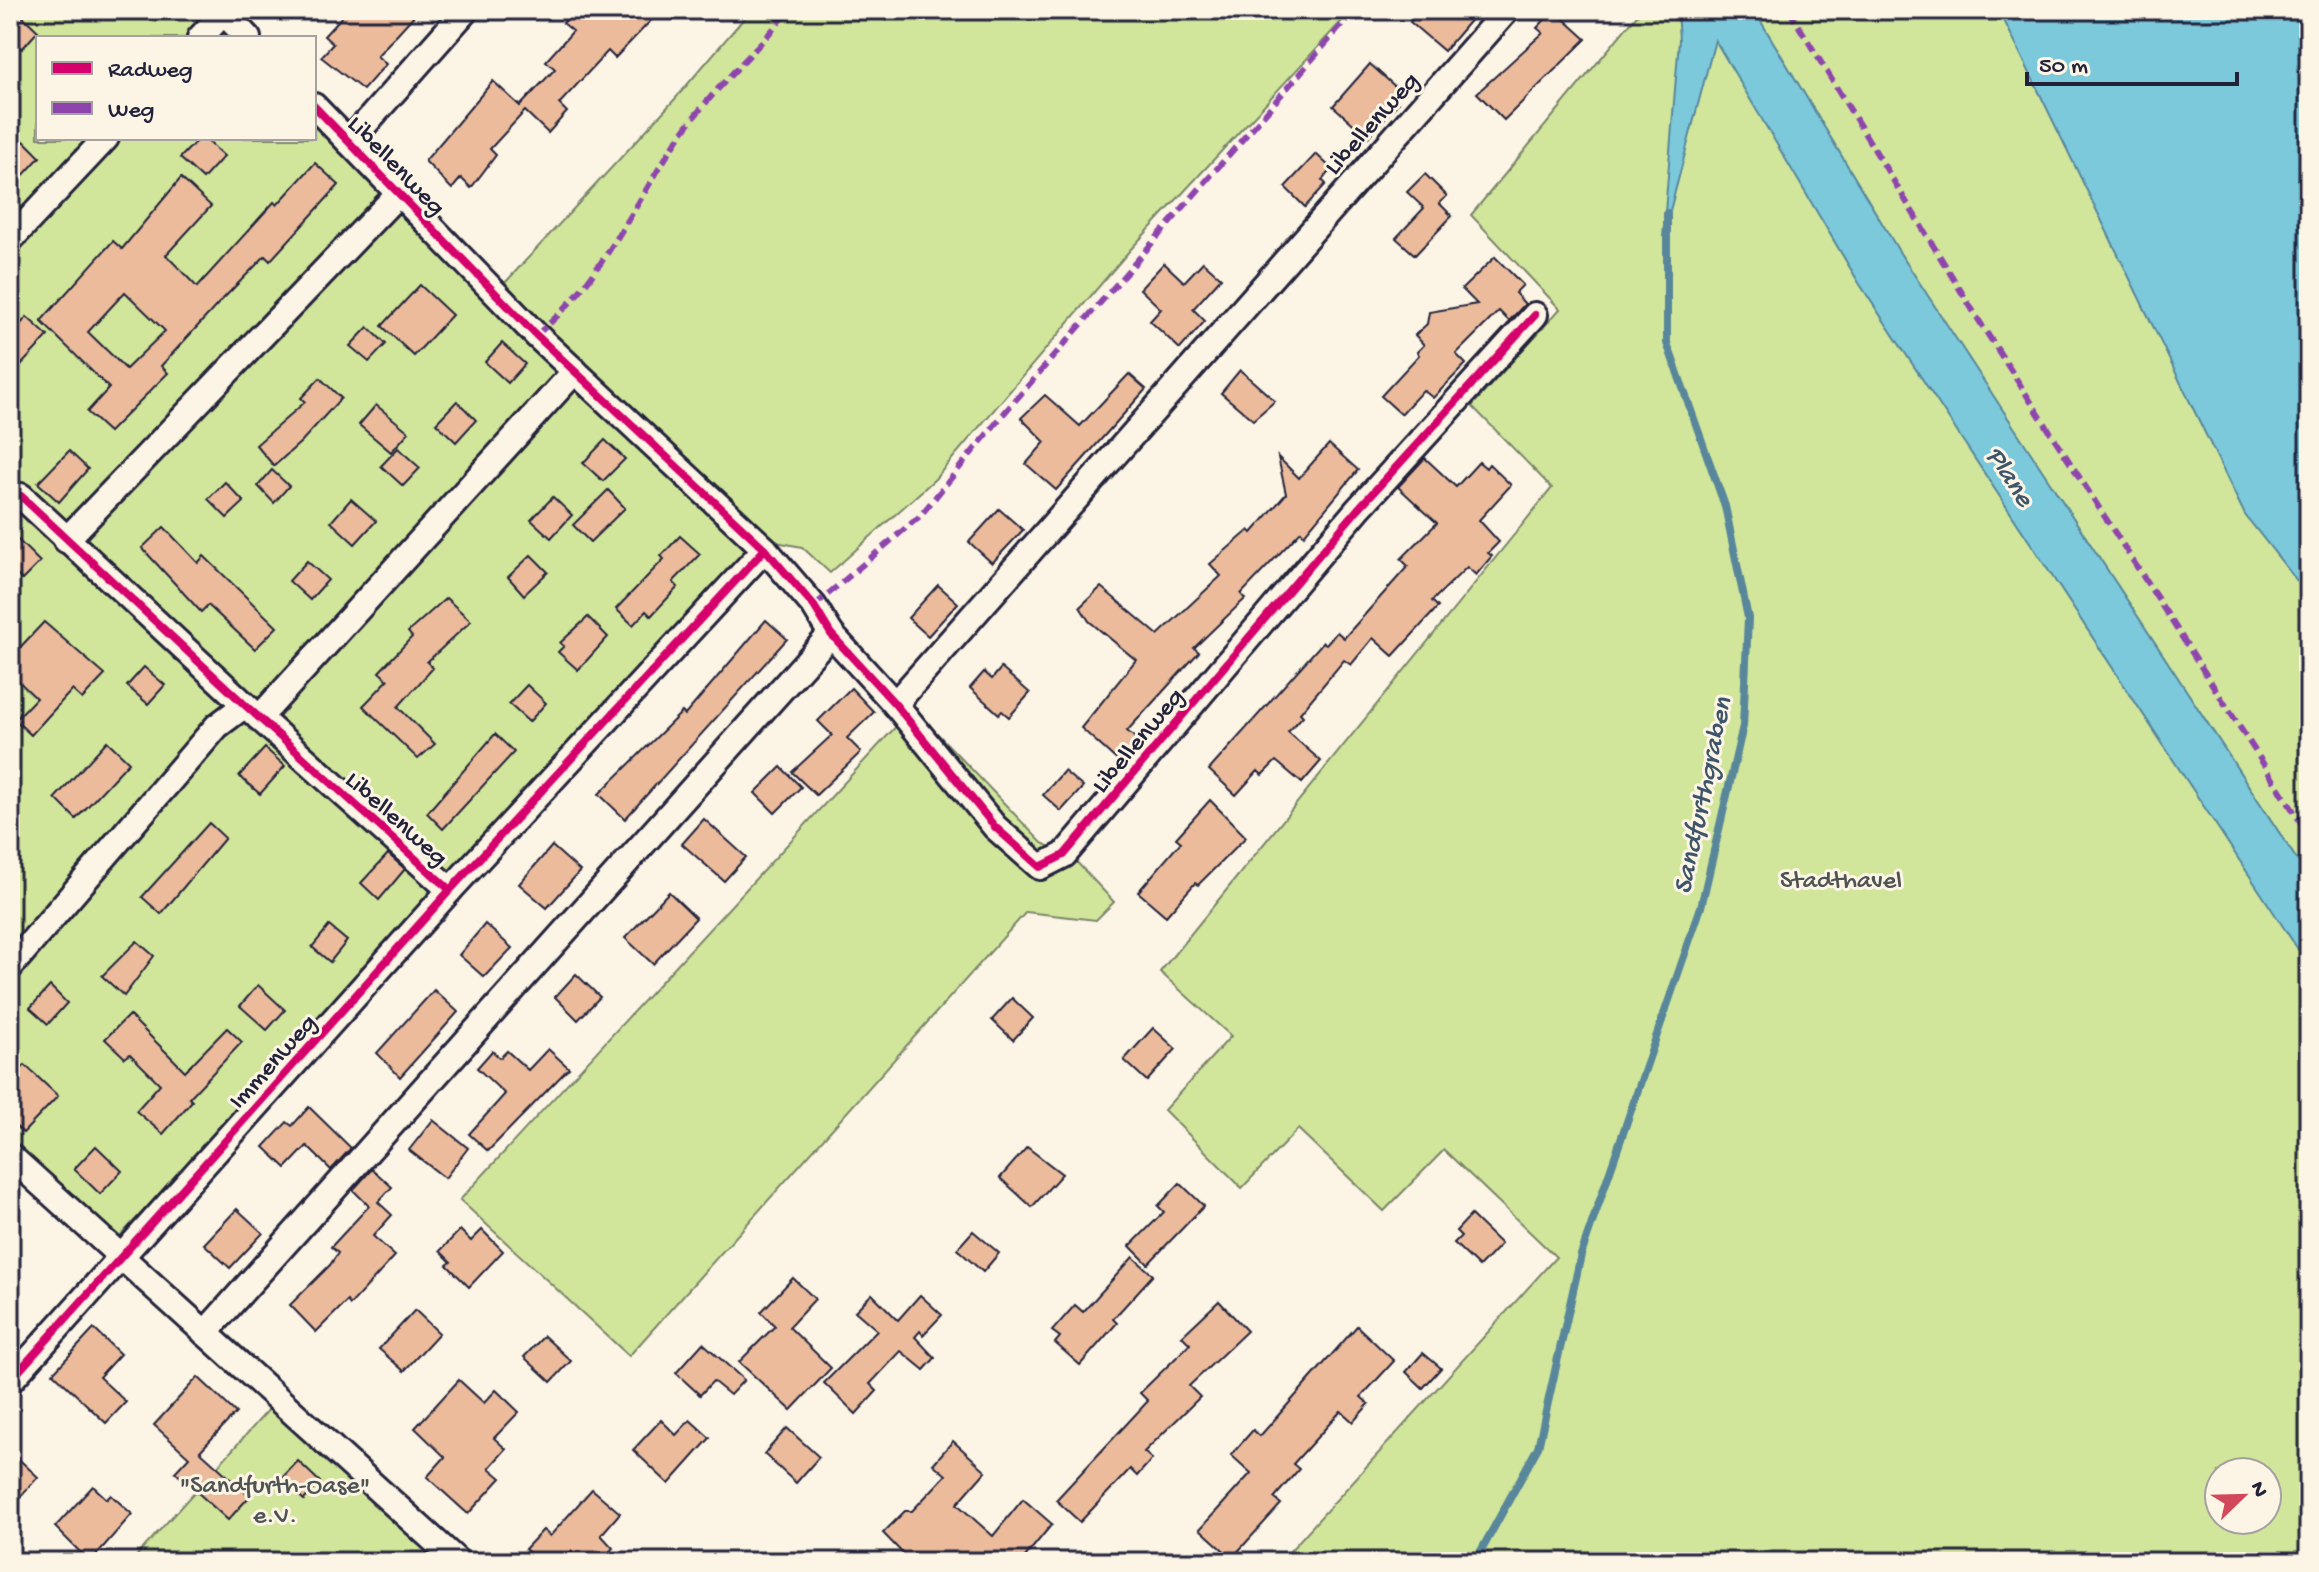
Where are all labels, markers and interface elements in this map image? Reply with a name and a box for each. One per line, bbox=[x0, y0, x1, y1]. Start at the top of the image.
legend bbox=[36, 36, 316, 140]
scale bar bbox=[2027, 36, 2237, 86]
text: 50 m bbox=[2039, 53, 2088, 82]
text: Radweg bbox=[108, 57, 193, 86]
street label: Libellenweg bbox=[1319, 67, 1428, 183]
text: Weg bbox=[108, 97, 154, 126]
street label: Libellenweg bbox=[339, 110, 450, 224]
water label: Plane bbox=[1977, 441, 2041, 515]
street label: Libellenweg bbox=[1086, 683, 1192, 801]
water label: Sandfurthgraben bbox=[1667, 694, 1742, 897]
street label: Libellenweg bbox=[337, 766, 453, 875]
park label: Stadthavel bbox=[1780, 867, 1902, 898]
street label: Immenweg bbox=[224, 1009, 325, 1117]
north arrow bbox=[2203, 1456, 2283, 1536]
park label: "Sandfurth-Oase" e.V. bbox=[180, 1472, 370, 1533]
text: N bbox=[2243, 1478, 2273, 1501]

